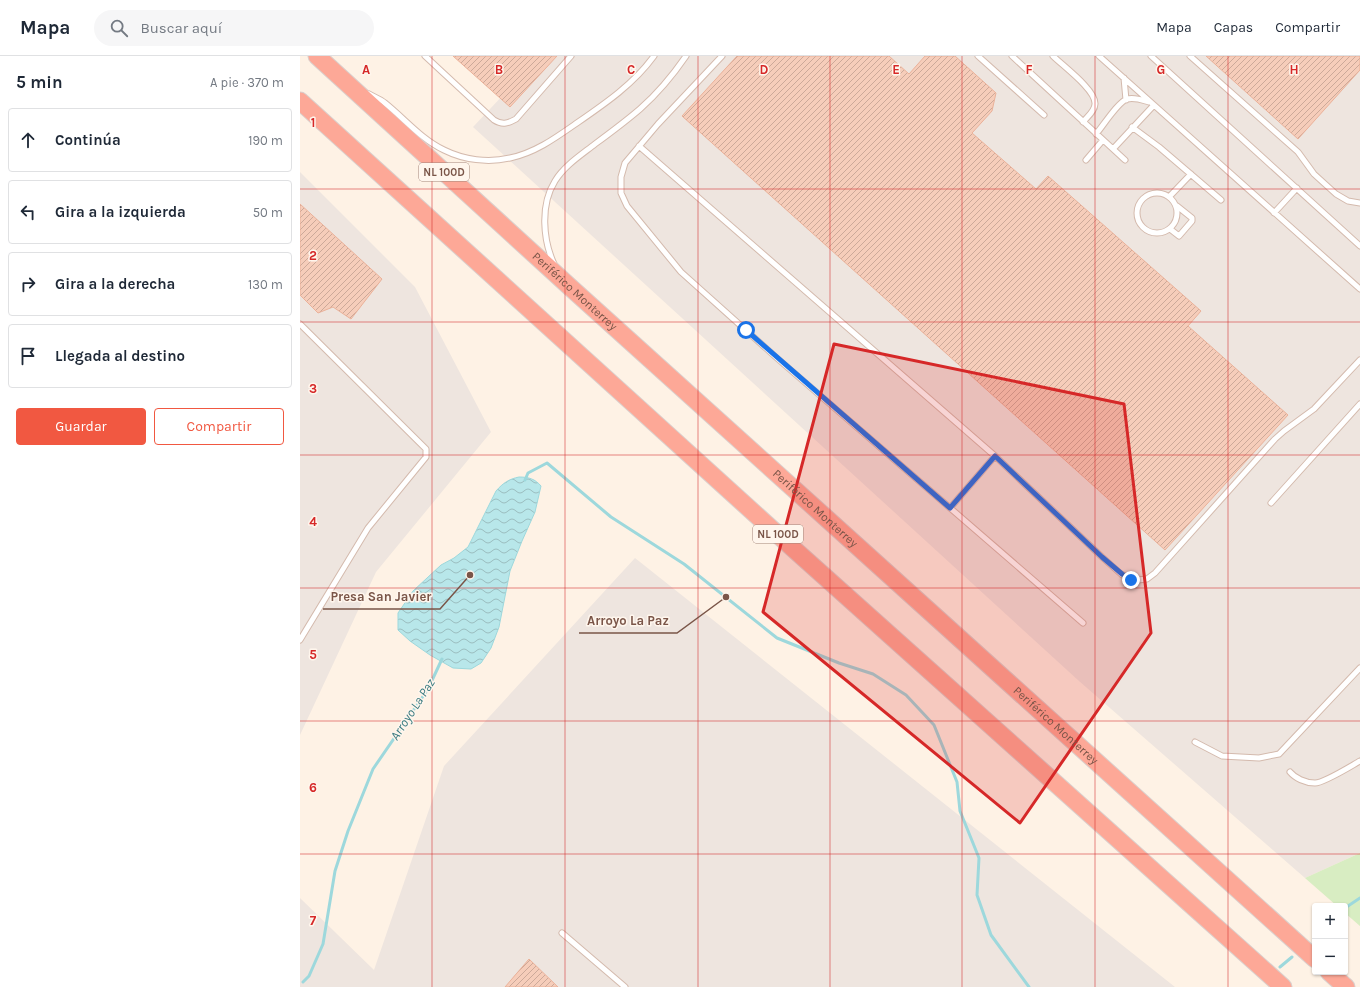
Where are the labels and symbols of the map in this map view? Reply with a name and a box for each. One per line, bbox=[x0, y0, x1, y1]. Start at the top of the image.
text: A bbox=[362, 62, 370, 77]
text: B bbox=[495, 62, 503, 77]
text: C bbox=[627, 62, 635, 77]
text: D bbox=[760, 62, 769, 77]
text: E bbox=[892, 62, 900, 77]
text: F bbox=[1025, 62, 1033, 77]
text: G bbox=[1157, 62, 1165, 77]
text: H bbox=[1289, 62, 1299, 77]
text: 1 bbox=[311, 115, 315, 130]
road number: NL 100D bbox=[419, 163, 469, 181]
text: 2 bbox=[309, 248, 317, 263]
street label: Periférico Monterrey bbox=[529, 249, 620, 334]
route start bbox=[737, 321, 755, 339]
text: 3 bbox=[309, 381, 317, 396]
street label: Periférico Monterrey bbox=[770, 466, 861, 551]
text: 4 bbox=[309, 514, 317, 529]
road number: NL 100D bbox=[753, 525, 803, 543]
route end bbox=[1122, 571, 1140, 589]
callout: Presa San Javier bbox=[323, 584, 440, 609]
text: Presa San Javier bbox=[331, 589, 432, 604]
callout: Arroyo La Paz bbox=[579, 608, 677, 633]
text: Arroyo La Paz bbox=[587, 613, 669, 628]
text: 5 bbox=[309, 647, 317, 662]
water label: Arroyo La Paz bbox=[387, 675, 438, 743]
street label: Periférico Monterrey bbox=[1011, 683, 1102, 768]
text: 6 bbox=[309, 780, 317, 795]
text: 7 bbox=[310, 913, 317, 928]

